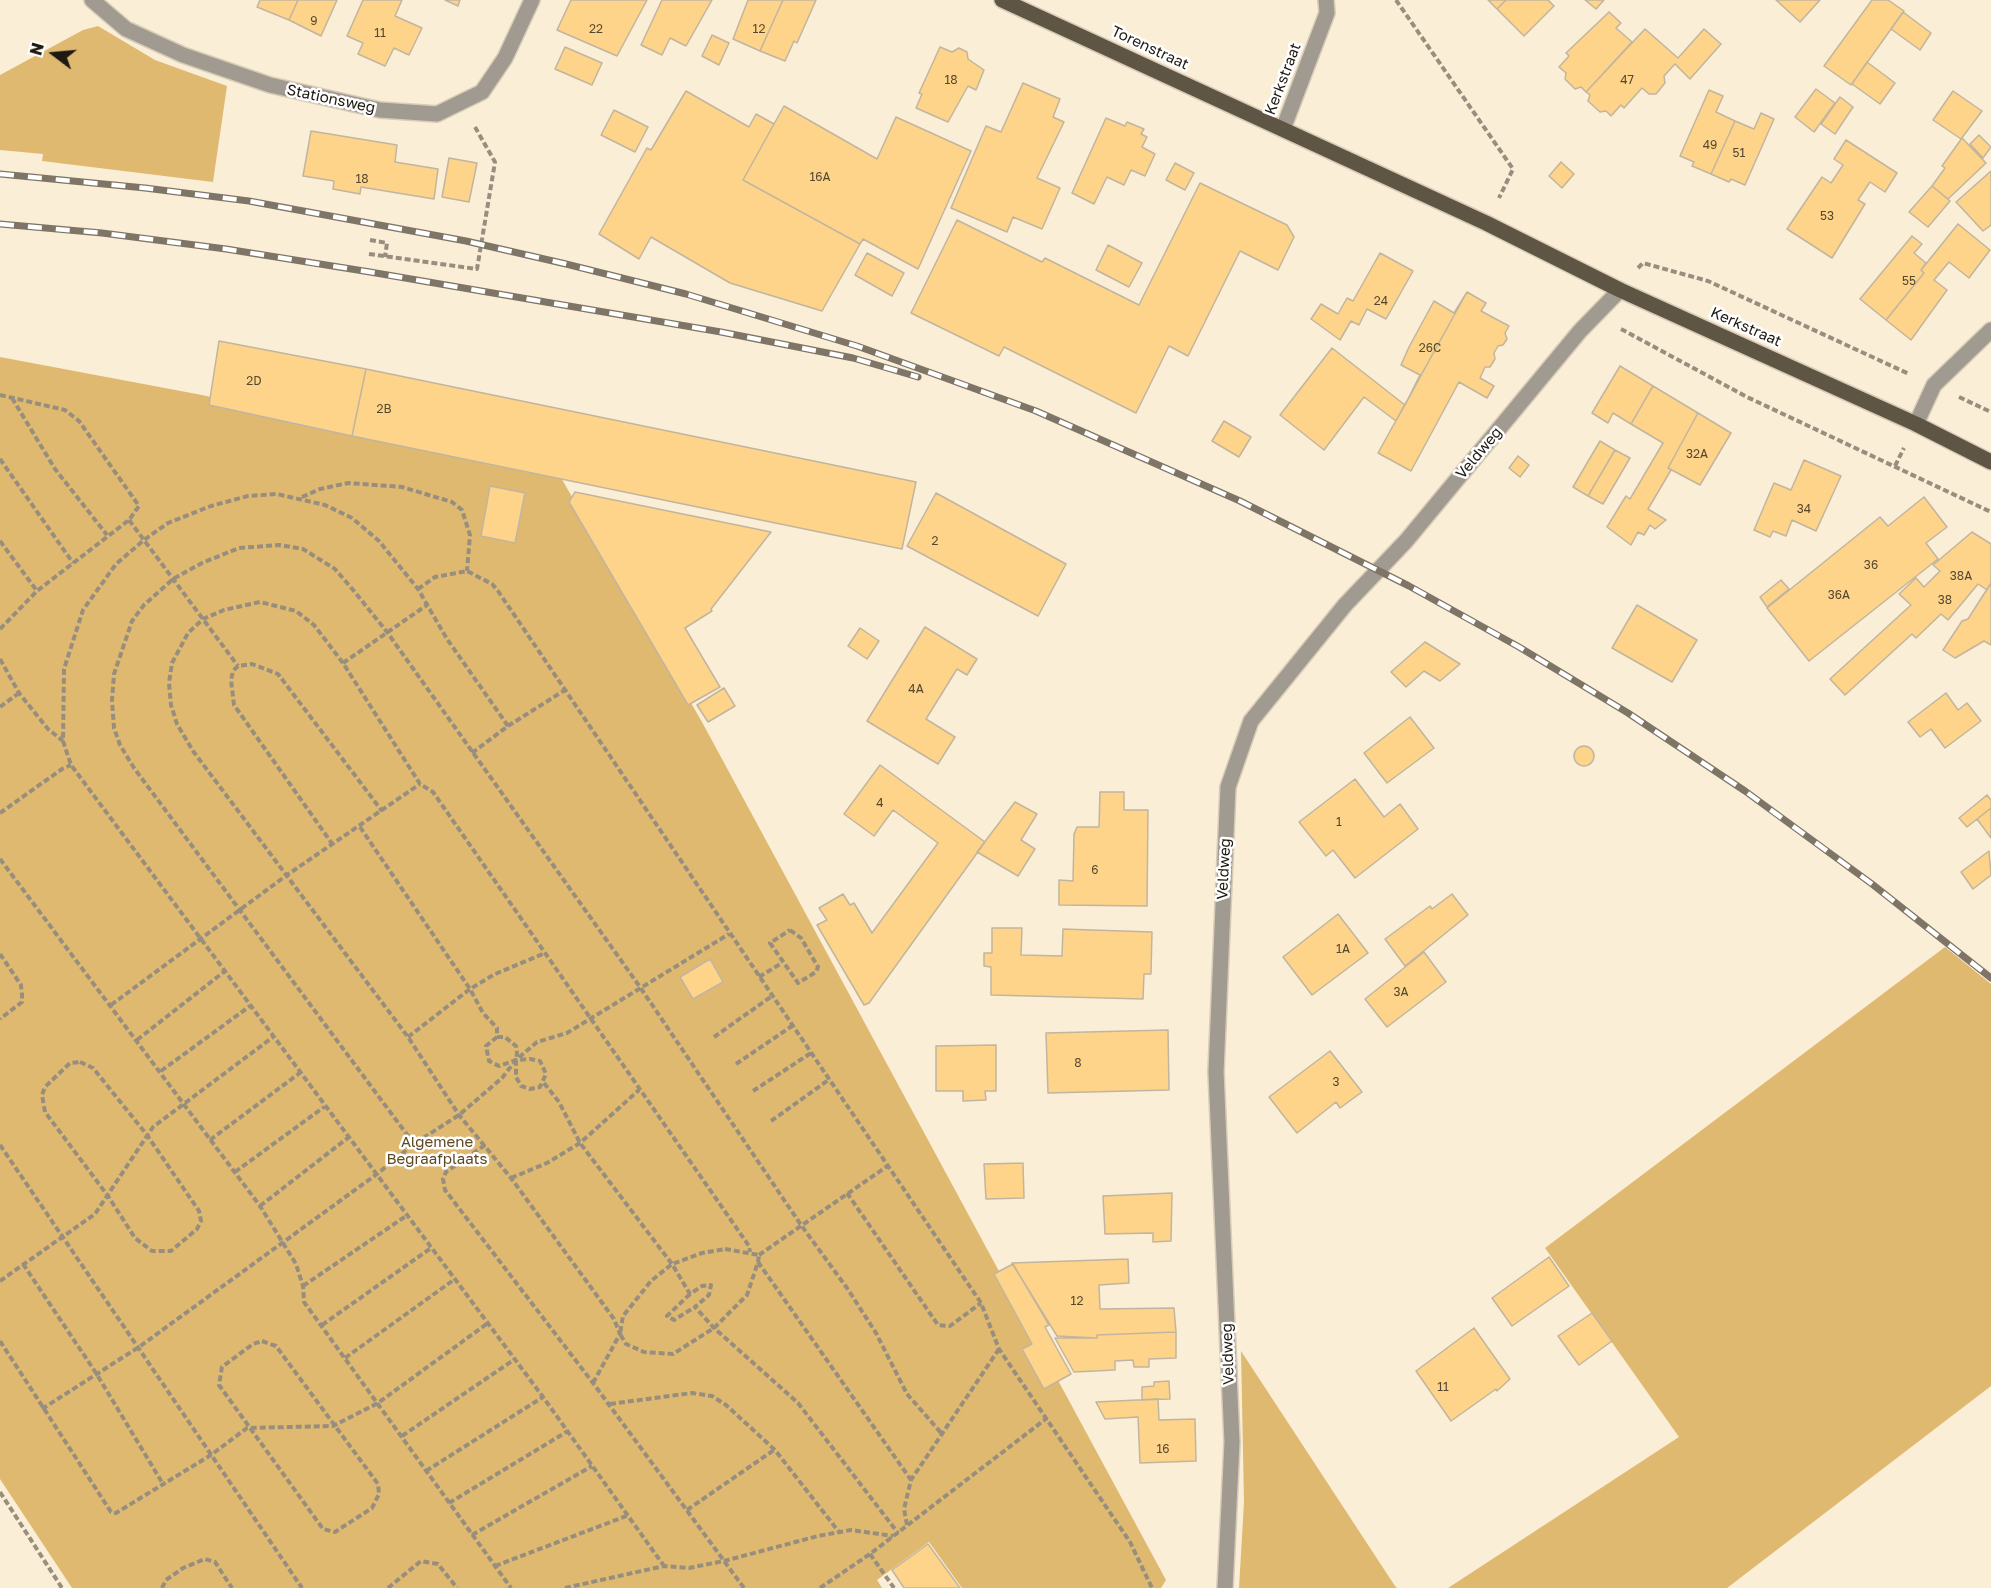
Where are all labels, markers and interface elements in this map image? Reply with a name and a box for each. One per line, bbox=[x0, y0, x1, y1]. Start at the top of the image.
house number: 9 bbox=[310, 14, 318, 28]
house number: 22 bbox=[589, 22, 603, 36]
house number: 12 bbox=[753, 22, 765, 36]
street label: Torenstraat bbox=[1109, 22, 1191, 74]
north arrow bbox=[24, 24, 84, 84]
house number: 11 bbox=[374, 26, 386, 40]
text: N bbox=[25, 40, 48, 58]
street label: Kerkstraat bbox=[1261, 41, 1305, 117]
house number: 18 bbox=[944, 73, 958, 87]
house number: 47 bbox=[1620, 73, 1634, 87]
street label: Stationsweg bbox=[285, 81, 377, 117]
house number: 49 bbox=[1703, 138, 1717, 152]
house number: 51 bbox=[1733, 146, 1745, 160]
house number: 16A bbox=[809, 170, 831, 184]
house number: 18 bbox=[355, 172, 369, 186]
house number: 53 bbox=[1820, 209, 1834, 223]
house number: 55 bbox=[1902, 274, 1916, 288]
house number: 24 bbox=[1374, 294, 1388, 308]
street label: Kerkstraat bbox=[1708, 303, 1784, 351]
house number: 26C bbox=[1419, 341, 1441, 355]
house number: 2D bbox=[246, 374, 262, 388]
house number: 2B bbox=[377, 402, 391, 416]
street label: Veldweg bbox=[1452, 424, 1506, 482]
house number: 32A bbox=[1686, 447, 1708, 461]
house number: 34 bbox=[1797, 502, 1811, 516]
house number: 2 bbox=[932, 534, 938, 548]
house number: 36 bbox=[1864, 558, 1878, 572]
house number: 38A bbox=[1950, 569, 1972, 583]
house number: 36A bbox=[1828, 588, 1850, 602]
house number: 38 bbox=[1938, 593, 1952, 607]
house number: 4A bbox=[908, 682, 924, 696]
house number: 4 bbox=[876, 796, 884, 810]
house number: 1 bbox=[1336, 815, 1342, 829]
street label: Veldweg bbox=[1213, 838, 1235, 900]
house number: 6 bbox=[1091, 863, 1099, 877]
house number: 1A bbox=[1336, 942, 1350, 956]
house number: 3A bbox=[1393, 985, 1409, 999]
house number: 8 bbox=[1074, 1056, 1082, 1070]
house number: 3 bbox=[1332, 1075, 1340, 1089]
park label: Algemene Begraafplaats bbox=[387, 1133, 487, 1168]
house number: 12 bbox=[1071, 1294, 1083, 1308]
street label: Veldweg bbox=[1218, 1323, 1238, 1385]
house number: 11 bbox=[1437, 1380, 1449, 1394]
house number: 16 bbox=[1156, 1442, 1170, 1456]

